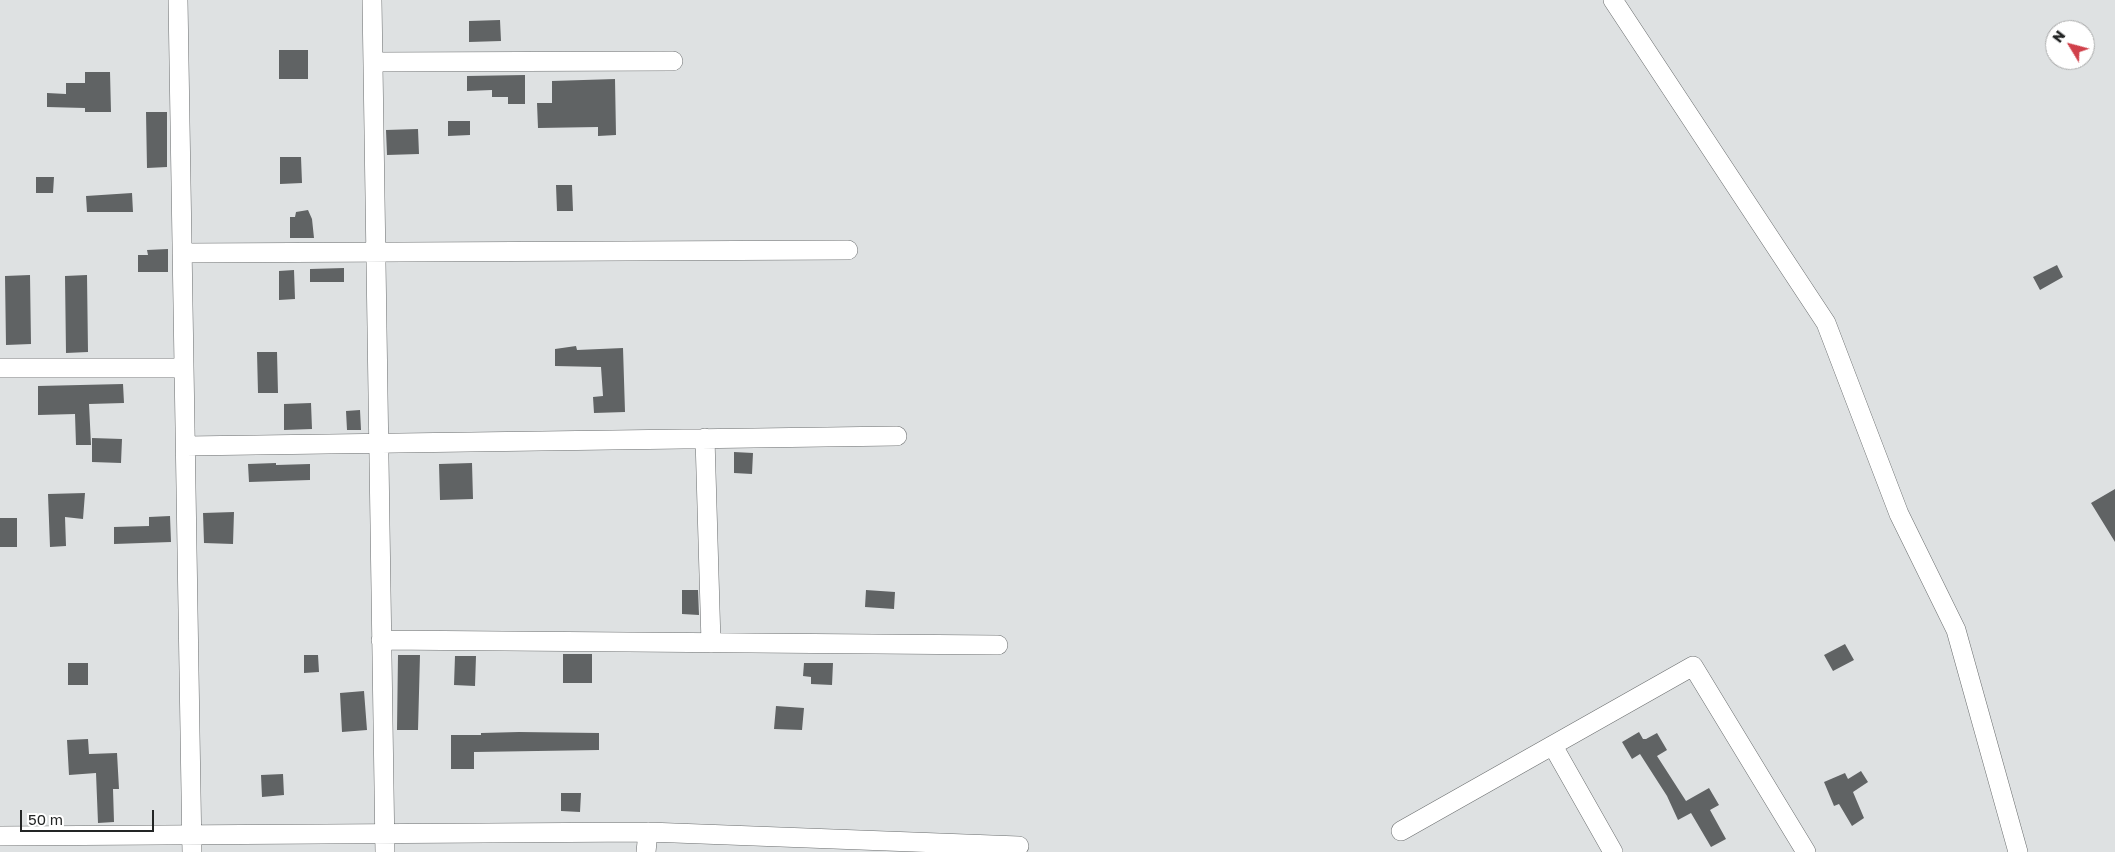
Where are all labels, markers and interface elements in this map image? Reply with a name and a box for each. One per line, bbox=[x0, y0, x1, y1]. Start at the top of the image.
north arrow bbox=[2045, 20, 2095, 70]
text: N bbox=[2048, 27, 2068, 46]
scale bar bbox=[22, 800, 156, 832]
text: 50 m bbox=[28, 810, 63, 828]

